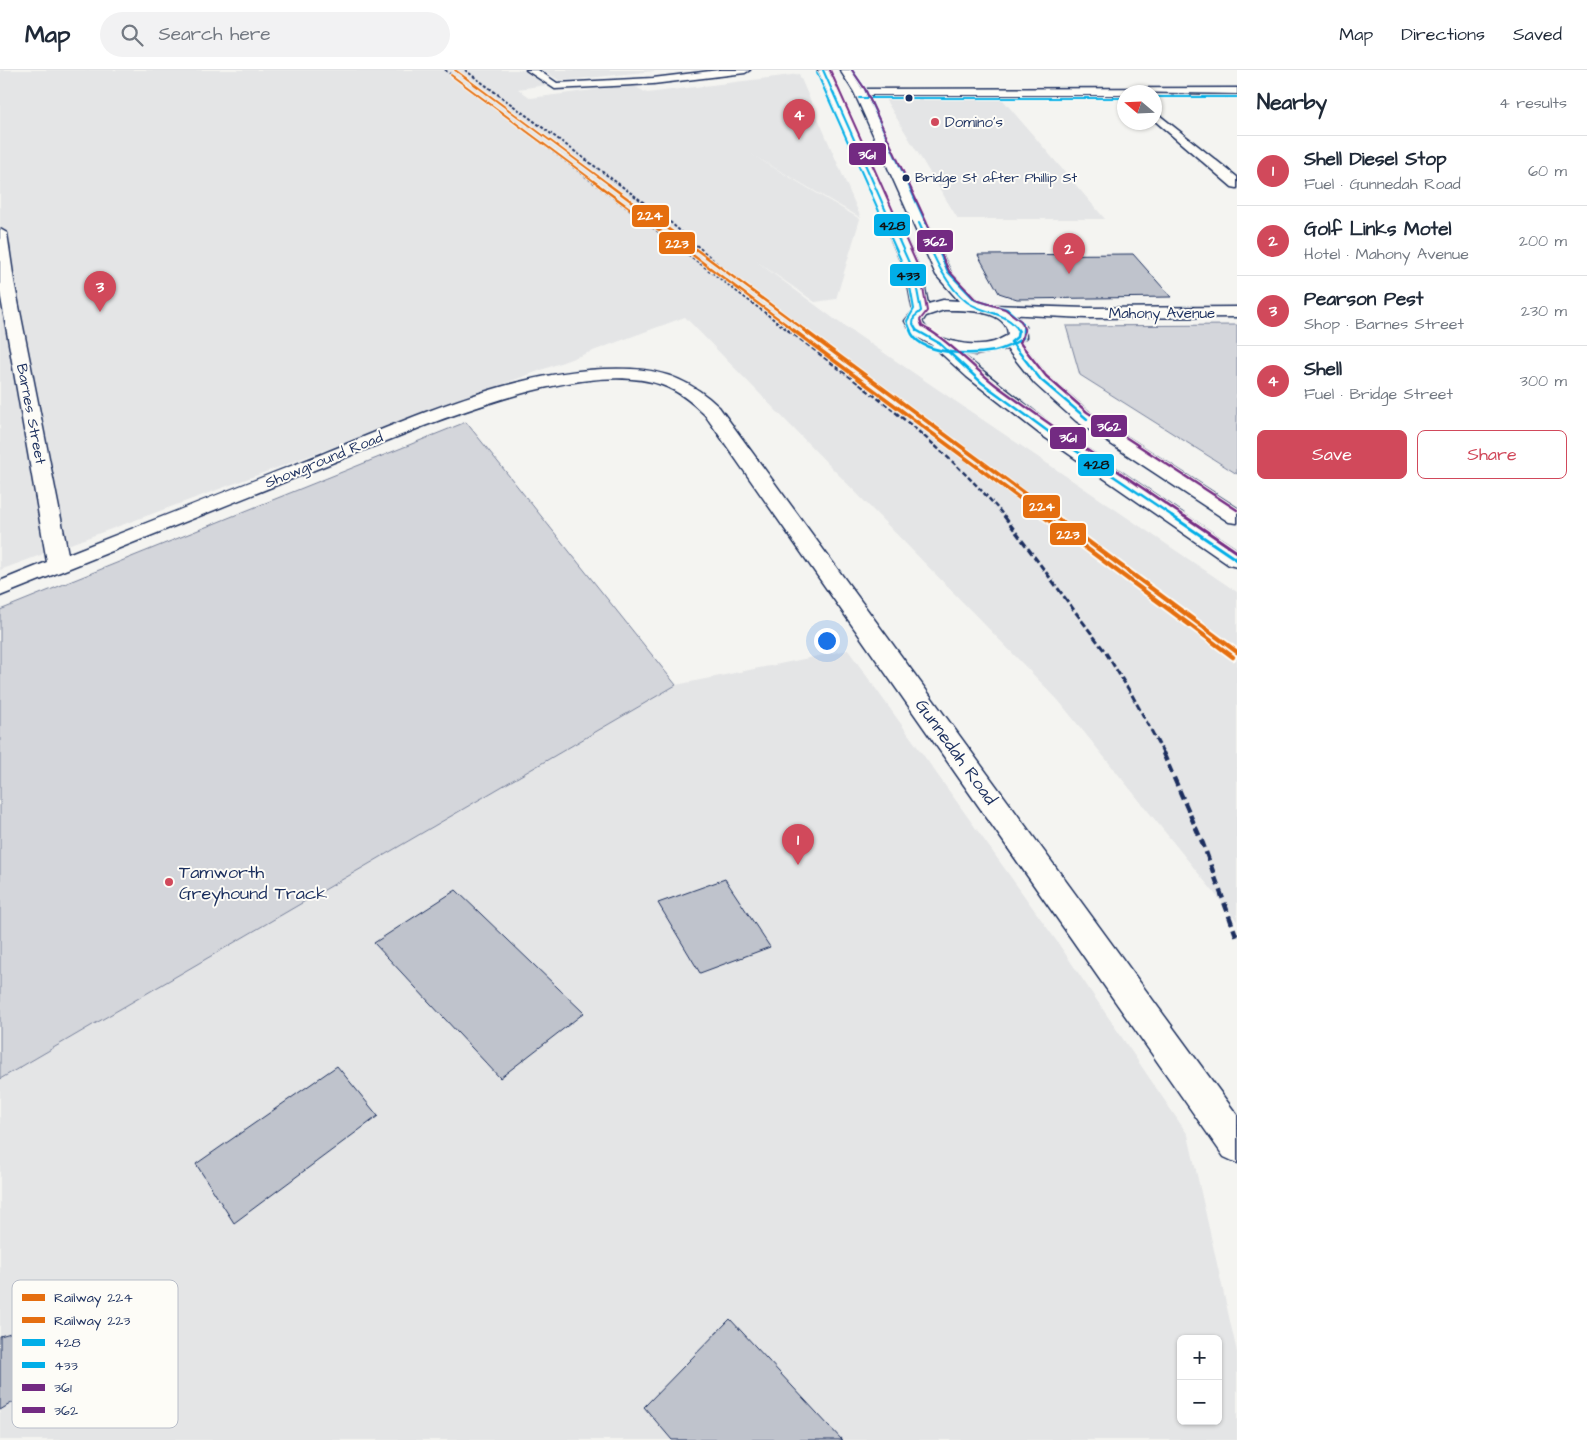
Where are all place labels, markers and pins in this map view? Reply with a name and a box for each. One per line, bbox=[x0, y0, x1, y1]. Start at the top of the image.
unlabelled marker bbox=[904, 93, 914, 103]
pin: 4 bbox=[783, 99, 815, 140]
place label: Domino's bbox=[945, 112, 1003, 133]
marker: Domino's bbox=[929, 116, 941, 128]
place label: Bridge St after Phillip St bbox=[915, 168, 1078, 188]
marker: Bridge St after Phillip St bbox=[901, 173, 911, 183]
pin: 2 bbox=[1053, 233, 1085, 274]
pin: 3 bbox=[84, 271, 116, 312]
pin: 1 bbox=[782, 824, 814, 865]
place label: Tamworth Greyhound Track bbox=[179, 860, 327, 907]
marker: Tamworth Greyhound Track bbox=[163, 876, 175, 888]

